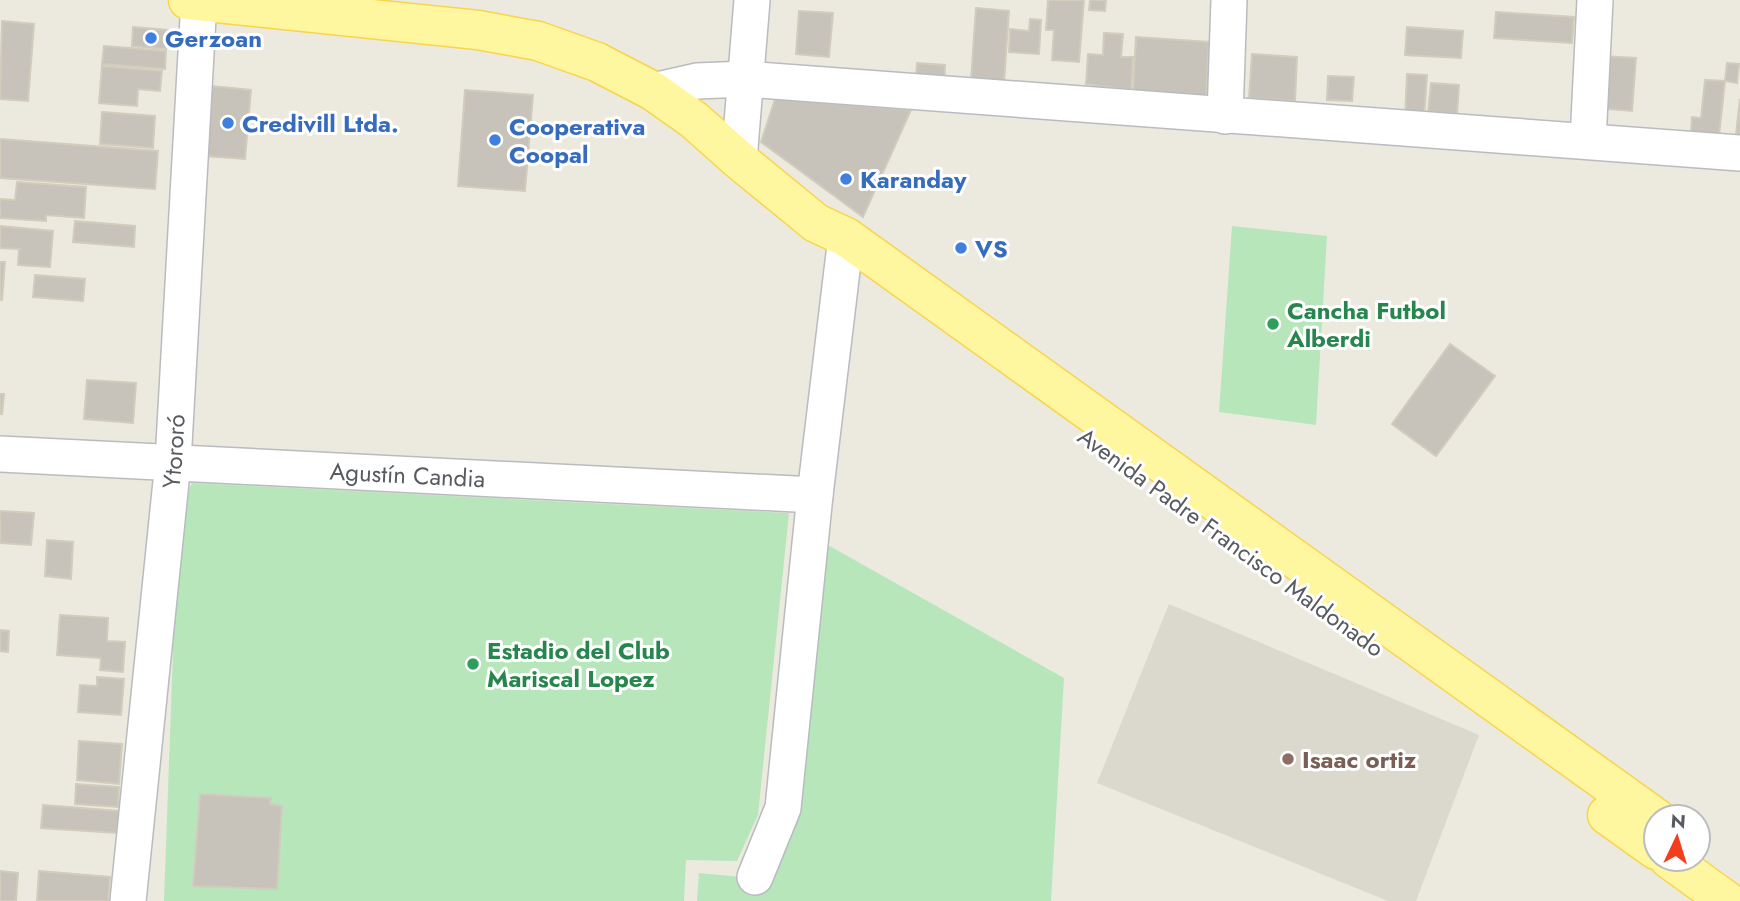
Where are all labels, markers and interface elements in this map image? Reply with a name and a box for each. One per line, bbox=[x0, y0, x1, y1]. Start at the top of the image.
place label: Gerzoan bbox=[165, 21, 262, 56]
marker: Gerzoan bbox=[143, 30, 159, 46]
place label: Credivill Ltda. bbox=[242, 106, 399, 141]
place label: Cooperativa Coopal bbox=[509, 109, 645, 172]
marker: Credivill Ltda. bbox=[220, 115, 236, 131]
marker: Cooperativa Coopal bbox=[487, 132, 503, 148]
place label: Karanday bbox=[860, 162, 967, 197]
marker: Karanday bbox=[838, 171, 854, 187]
place label: VS bbox=[974, 231, 1008, 266]
marker: VS bbox=[953, 240, 969, 256]
place label: Cancha Futbol Alberdi bbox=[1286, 293, 1446, 356]
marker: Cancha Futbol Alberdi bbox=[1265, 316, 1281, 332]
street label: Ytororó bbox=[153, 413, 193, 490]
street label: Avenida Padre Francisco Maldonado bbox=[1071, 419, 1391, 665]
street label: Agustín Candia bbox=[329, 453, 486, 496]
place label: Estadio del Club Mariscal Lopez bbox=[487, 633, 670, 696]
marker: Estadio del Club Mariscal Lopez bbox=[465, 656, 481, 672]
place label: Isaac ortiz bbox=[1302, 742, 1417, 777]
marker: Isaac ortiz bbox=[1280, 751, 1296, 767]
north arrow bbox=[1642, 803, 1712, 873]
text: N bbox=[1670, 808, 1687, 836]

